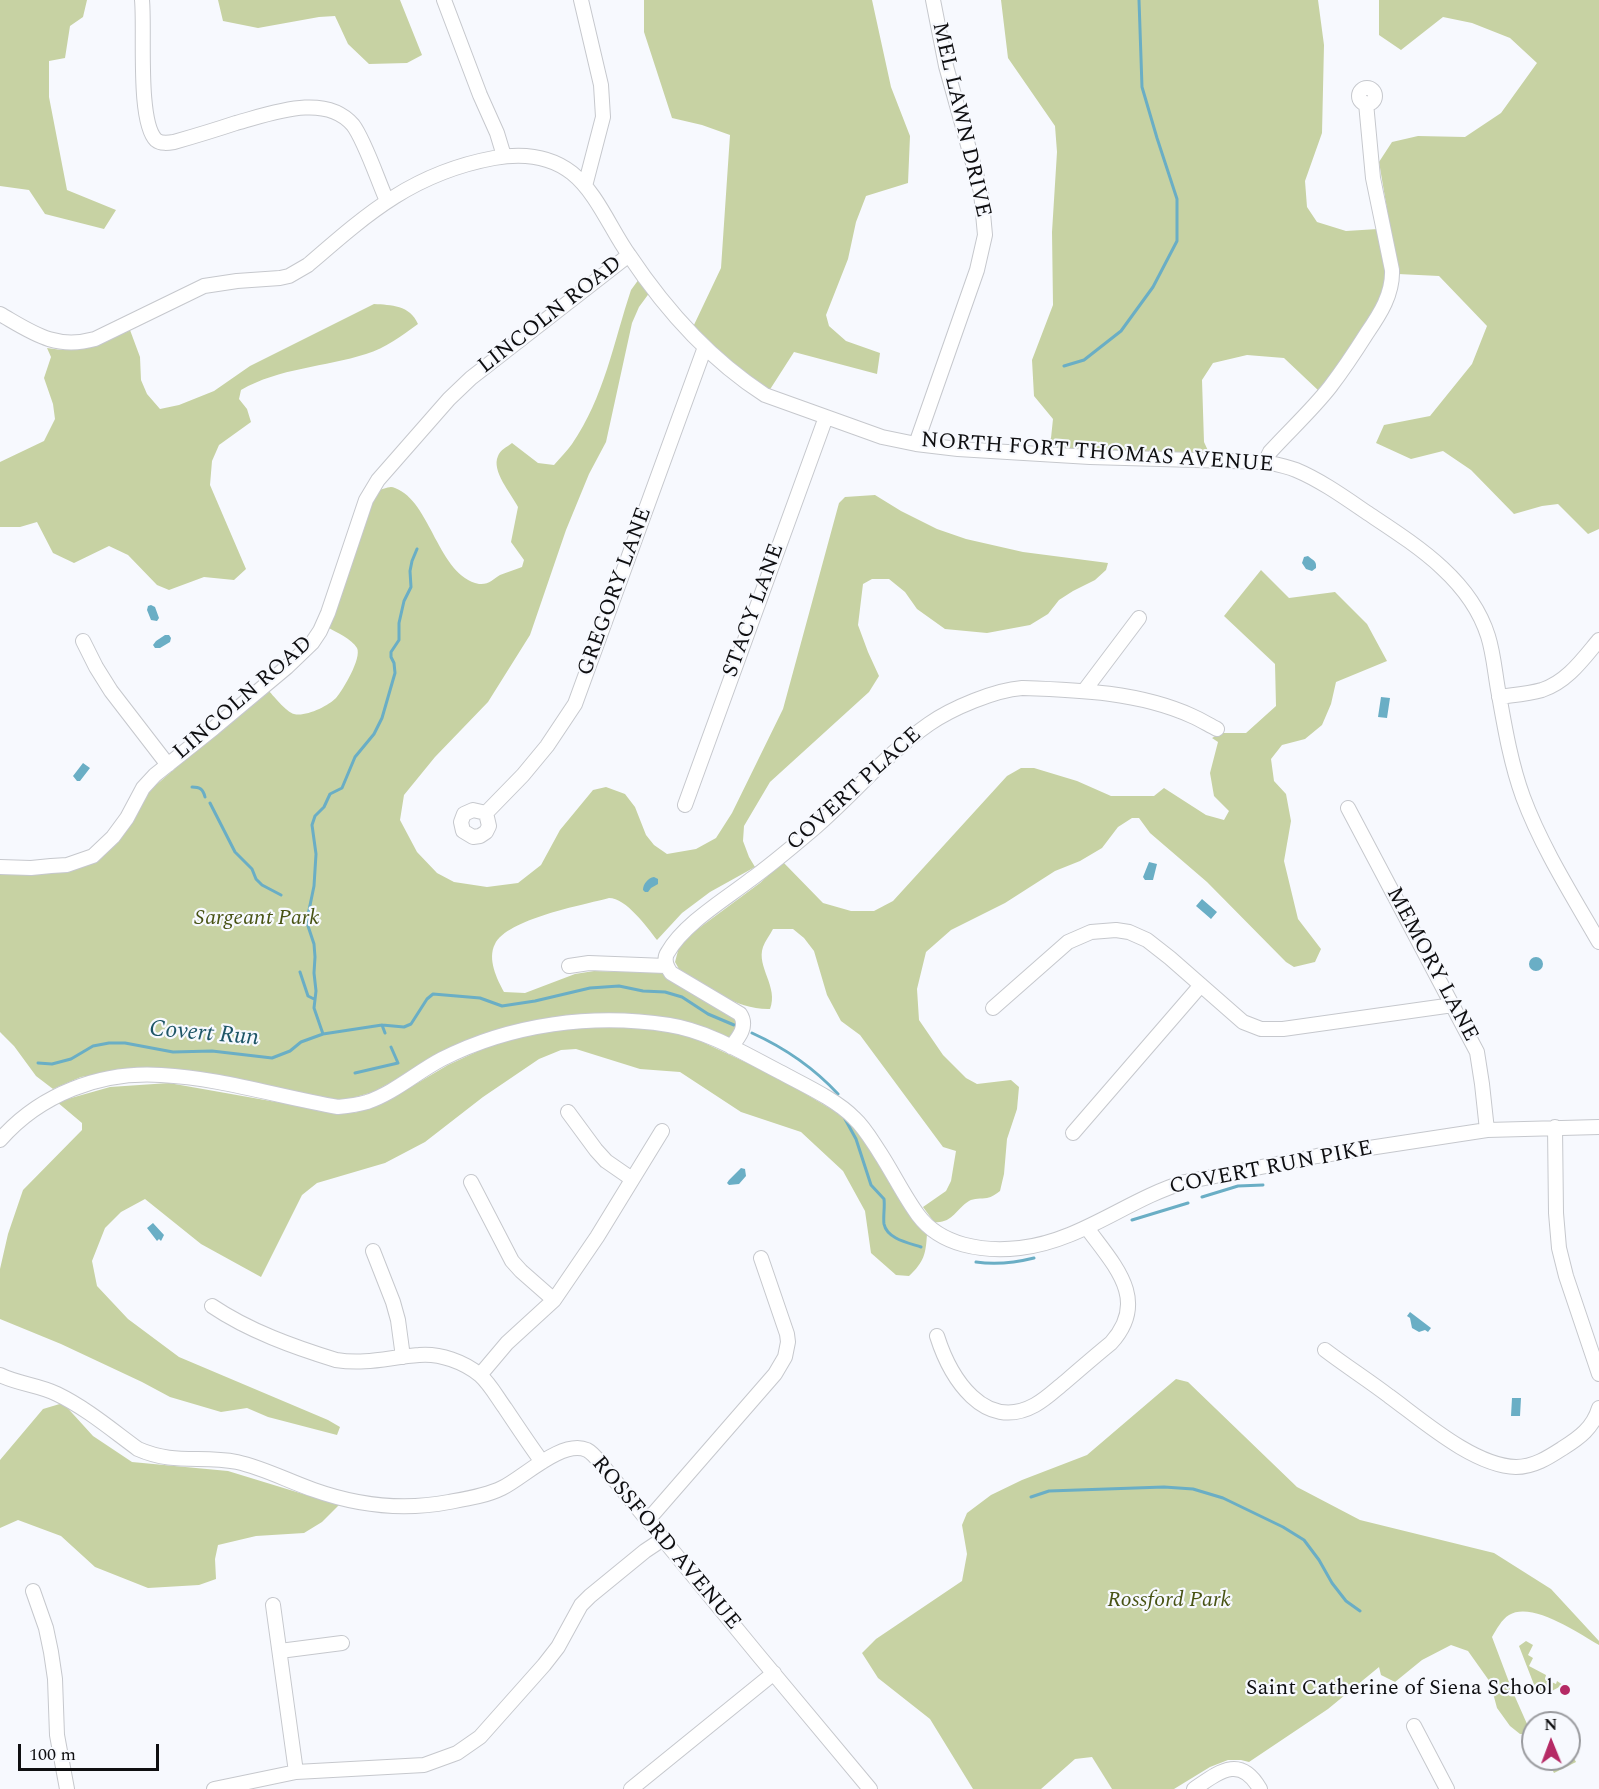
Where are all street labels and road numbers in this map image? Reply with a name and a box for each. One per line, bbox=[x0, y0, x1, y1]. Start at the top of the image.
street label: MEL LAWN DRIVE bbox=[925, 20, 995, 220]
street label: LINCOLN ROAD bbox=[474, 252, 628, 380]
street label: NORTH FORT THOMAS AVENUE bbox=[920, 429, 1274, 479]
street label: GREGORY LANE bbox=[573, 504, 659, 680]
street label: STACY LANE bbox=[719, 541, 791, 681]
street label: LINCOLN ROAD bbox=[169, 631, 319, 767]
street label: COVERT PLACE bbox=[782, 723, 928, 857]
street label: MEMORY LANE bbox=[1379, 883, 1483, 1047]
street label: COVERT RUN PIKE bbox=[1167, 1136, 1375, 1202]
street label: ROSSFORD AVENUE bbox=[585, 1452, 745, 1636]

